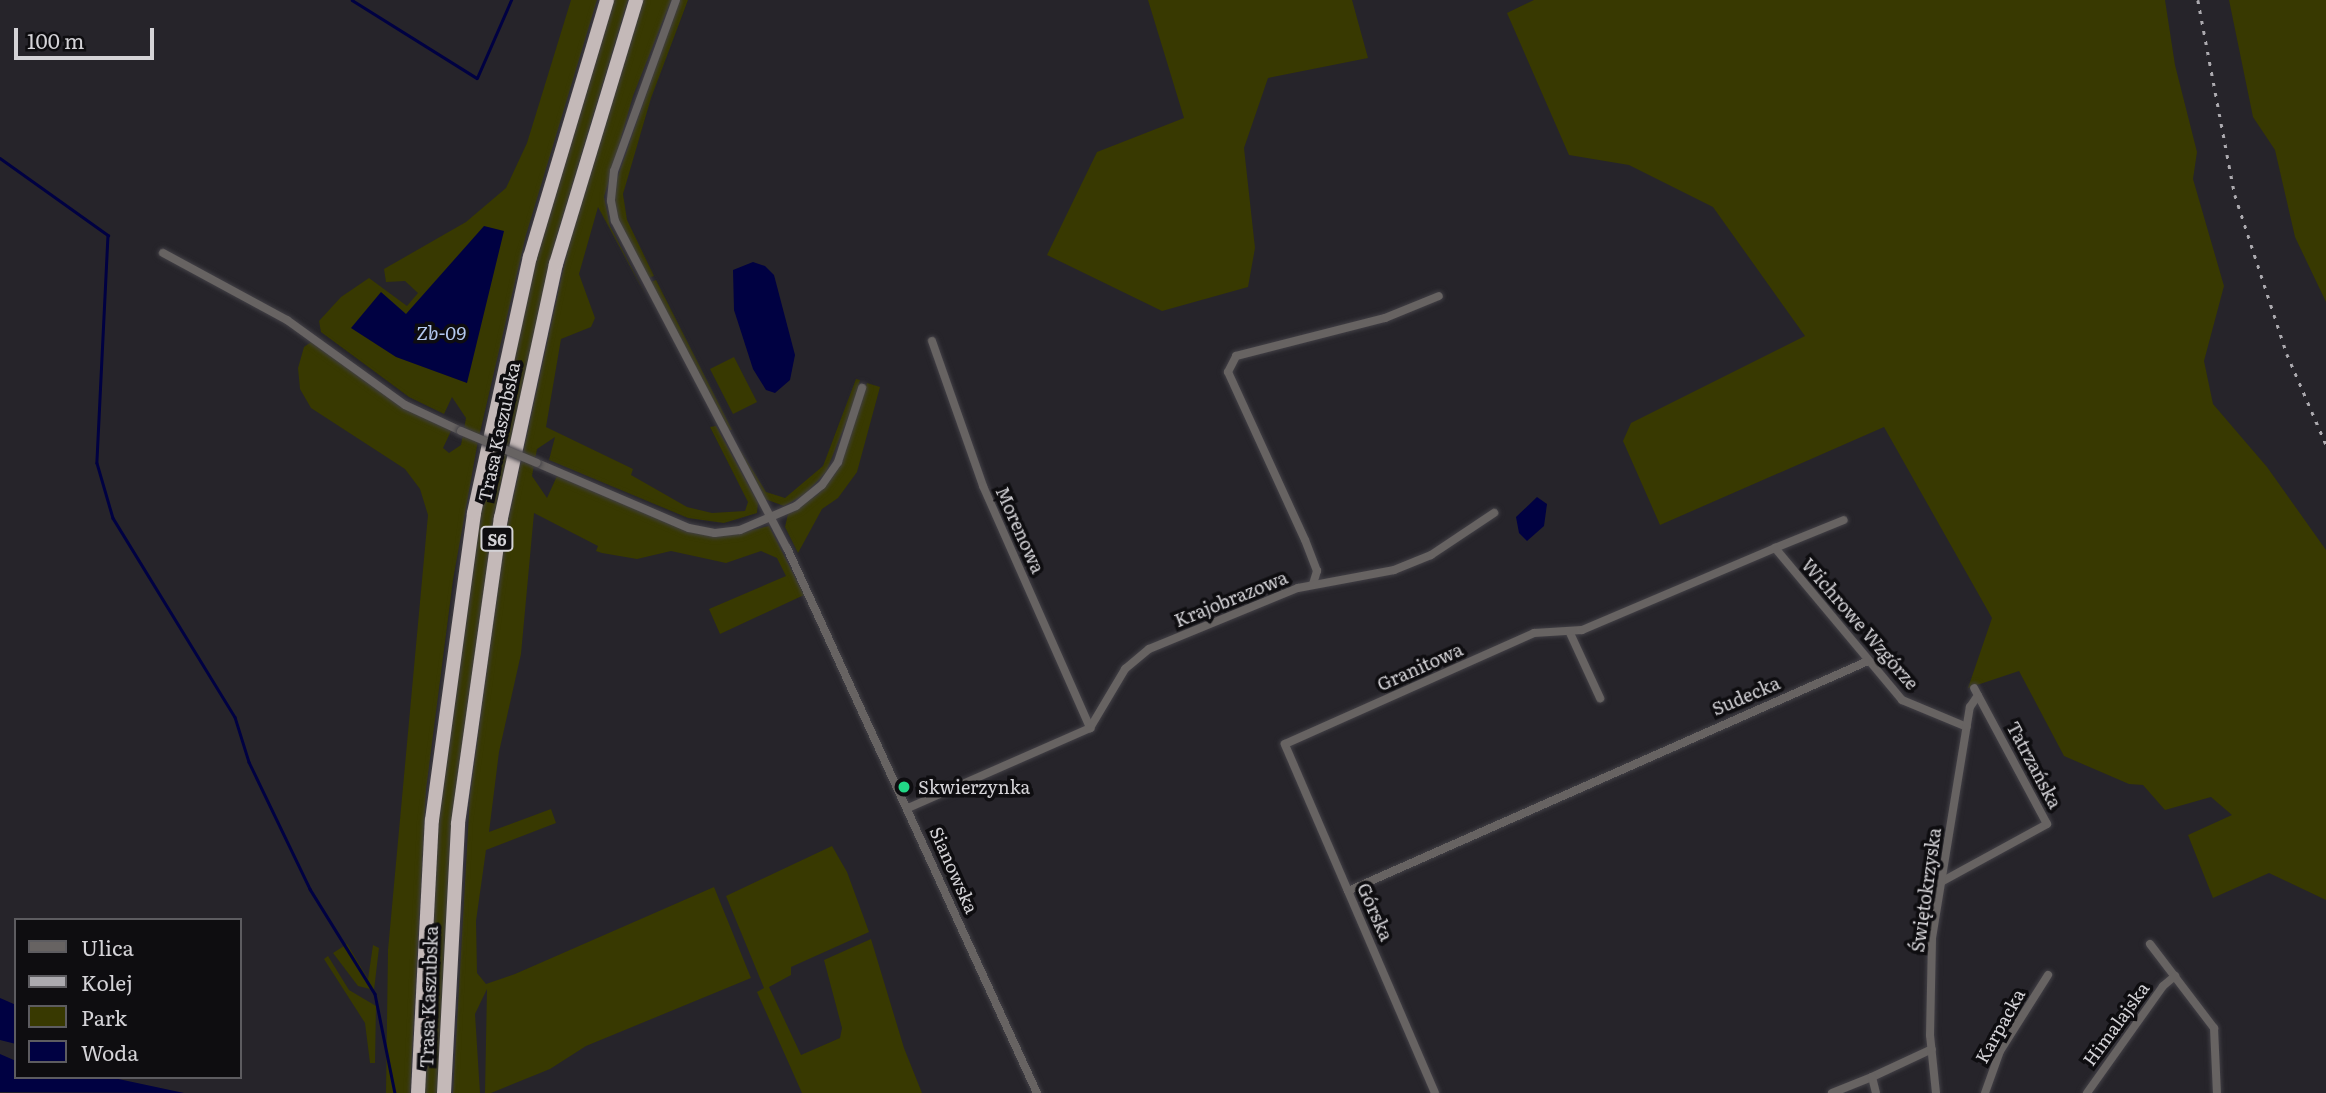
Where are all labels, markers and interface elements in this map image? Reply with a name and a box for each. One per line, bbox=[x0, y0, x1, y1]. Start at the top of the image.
scale bar bbox=[18, 14, 158, 58]
text: 100 m bbox=[27, 24, 84, 55]
water label: Zb-09 bbox=[416, 322, 466, 344]
street label: Trasa Kaszubska bbox=[474, 360, 524, 504]
street label: Morenowa bbox=[991, 483, 1049, 577]
road number: S6 bbox=[480, 526, 514, 552]
street label: Wichrowe Wzgórze bbox=[1797, 554, 1923, 694]
street label: Krajobrazowa bbox=[1171, 566, 1291, 632]
street label: Granitowa bbox=[1374, 639, 1466, 695]
street label: Sudecka bbox=[1709, 672, 1783, 720]
street label: Tatrzańska bbox=[2002, 718, 2066, 812]
place label: Skwierzynka bbox=[918, 776, 1030, 798]
marker: Skwierzynka bbox=[896, 779, 912, 795]
street label: Sianowska bbox=[925, 823, 983, 917]
street label: Świętokrzyska bbox=[1907, 826, 1945, 954]
street label: Górska bbox=[1353, 880, 1397, 944]
legend bbox=[14, 918, 242, 1079]
street label: Trasa Kaszubska bbox=[416, 925, 442, 1069]
text: Ulica bbox=[81, 931, 134, 962]
text: Kolej bbox=[81, 966, 133, 997]
street label: Himalajska bbox=[2078, 978, 2154, 1070]
street label: Karpacka bbox=[1971, 985, 2029, 1067]
text: Park bbox=[81, 1001, 127, 1032]
text: Woda bbox=[81, 1036, 139, 1067]

